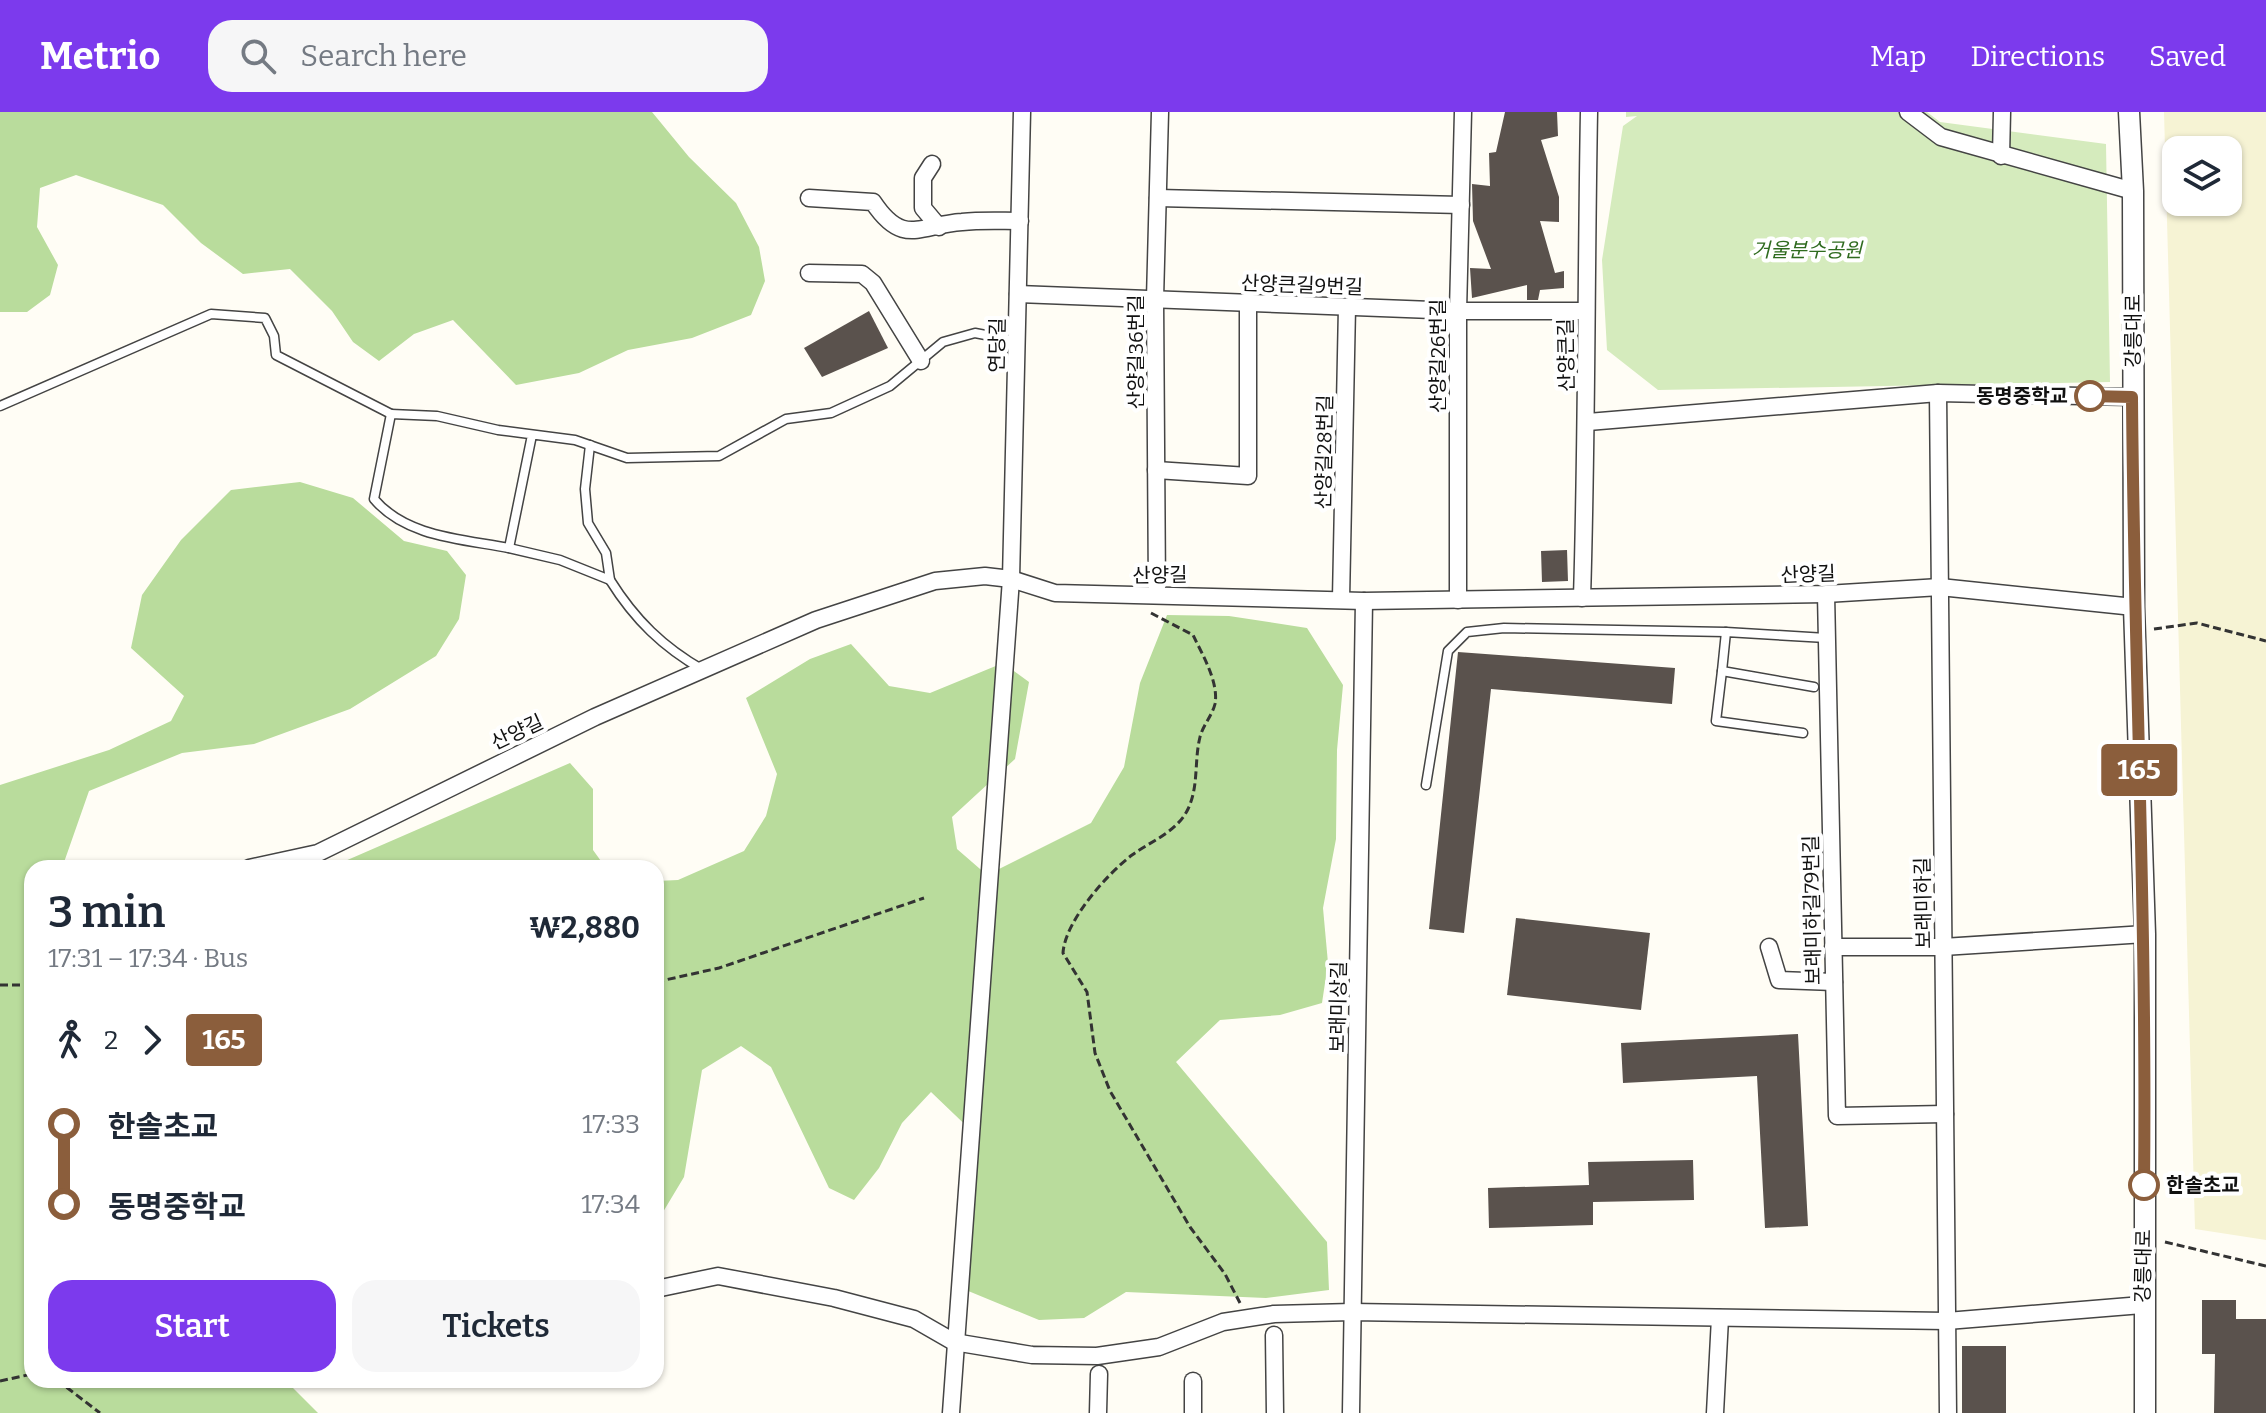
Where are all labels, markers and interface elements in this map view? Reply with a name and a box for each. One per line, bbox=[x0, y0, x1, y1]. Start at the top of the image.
search box bbox=[208, 20, 768, 92]
text: Metrio bbox=[40, 33, 160, 79]
icon: search bbox=[236, 34, 280, 78]
text: Search here bbox=[300, 38, 467, 74]
text: Map bbox=[1870, 40, 1926, 73]
text: Directions bbox=[1970, 40, 2105, 73]
text: Saved bbox=[2149, 40, 2226, 73]
map controls bbox=[2162, 136, 2242, 216]
button: layers bbox=[2162, 136, 2242, 216]
park label: 거울분수공원 bbox=[1752, 238, 1864, 262]
street label: 산양큰길9번길 bbox=[1241, 271, 1363, 299]
street label: 산양길36번길 bbox=[1124, 294, 1148, 410]
street label: 강릉대로 bbox=[2121, 294, 2145, 368]
street label: 산양길26번길 bbox=[1426, 299, 1450, 413]
street label: 연당길 bbox=[985, 317, 1009, 373]
street label: 산양큰길 bbox=[1553, 318, 1579, 392]
marker: 동명중학교 bbox=[2075, 381, 2105, 411]
place label: 동명중학교 bbox=[1976, 384, 2068, 408]
street label: 산양길28번길 bbox=[1311, 394, 1337, 510]
street label: 산양길 bbox=[1780, 561, 1836, 587]
street label: 산양길 bbox=[1132, 563, 1188, 587]
street label: 산양길 bbox=[487, 709, 547, 755]
line badge: 165 bbox=[2093, 744, 2185, 796]
text: 165 bbox=[2117, 753, 2161, 786]
street label: 보래미하길79번길 bbox=[1799, 835, 1825, 985]
street label: 보래미하길 bbox=[1910, 857, 1936, 949]
text: 3 min bbox=[48, 886, 165, 939]
text: ₩2,880 bbox=[529, 910, 640, 946]
text: 17:31 – 17:34 · Bus bbox=[48, 943, 248, 974]
street label: 보래미상길 bbox=[1325, 961, 1351, 1053]
icon: walk bbox=[48, 1018, 92, 1062]
icon: forward bbox=[130, 1018, 174, 1062]
text: 165 bbox=[202, 1023, 246, 1056]
text: 2 bbox=[104, 1025, 118, 1056]
text: 한솔초교 bbox=[108, 1109, 218, 1145]
text: 17:33 bbox=[582, 1109, 640, 1140]
marker: 한솔초교 bbox=[2129, 1170, 2159, 1200]
place label: 한솔초교 bbox=[2166, 1173, 2240, 1197]
text: 동명중학교 bbox=[108, 1189, 246, 1225]
text: 17:34 bbox=[581, 1189, 640, 1220]
street label: 강릉대로 bbox=[2130, 1229, 2156, 1303]
button: Start bbox=[48, 1280, 336, 1372]
button: Tickets bbox=[352, 1280, 640, 1372]

